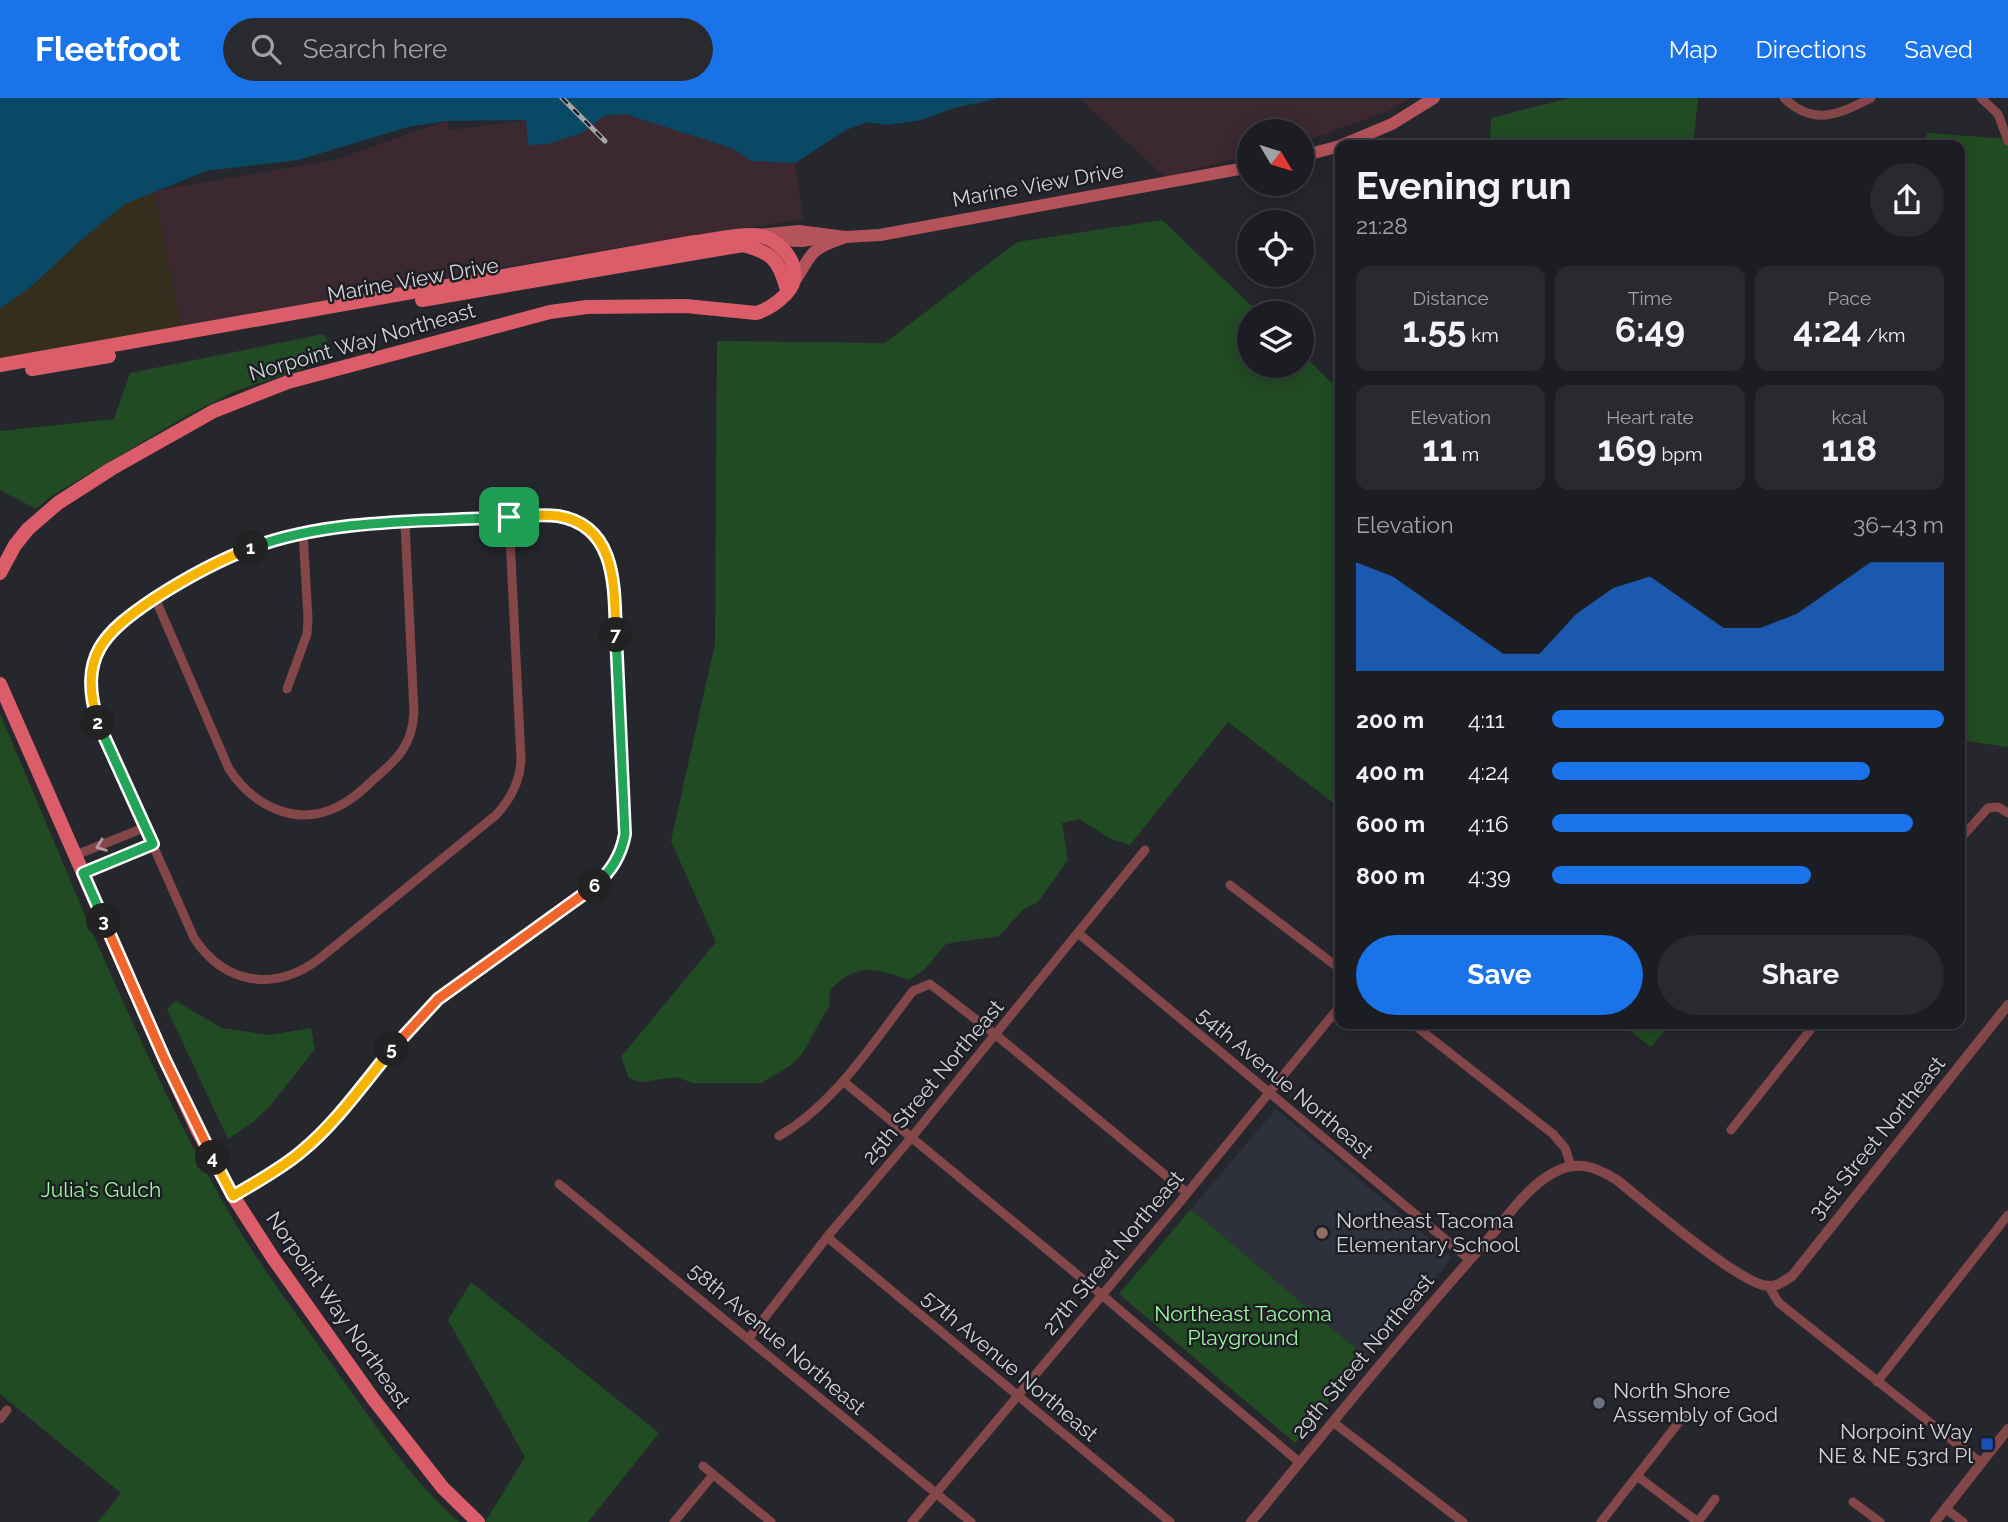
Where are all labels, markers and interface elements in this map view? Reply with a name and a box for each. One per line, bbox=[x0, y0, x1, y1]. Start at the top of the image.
search box bbox=[223, 18, 713, 81]
text: Fleetfoot bbox=[35, 30, 181, 69]
icon: search bbox=[247, 30, 285, 68]
text: Search here bbox=[303, 34, 447, 64]
text: Map bbox=[1669, 35, 1718, 64]
text: Directions bbox=[1756, 35, 1866, 64]
text: Saved bbox=[1904, 35, 1973, 64]
north arrow bbox=[1237, 119, 1314, 196]
map controls bbox=[1237, 119, 1314, 378]
street label: Marine View Drive bbox=[950, 157, 1126, 212]
text: Evening run bbox=[1356, 163, 1571, 208]
button: share bbox=[1870, 163, 1944, 237]
button: locate bbox=[1237, 210, 1314, 287]
text: 21:28 bbox=[1356, 212, 1408, 239]
street label: Marine View Drive bbox=[325, 252, 501, 307]
text: Distance bbox=[1413, 287, 1489, 309]
text: Time bbox=[1628, 287, 1672, 309]
text: Pace bbox=[1828, 287, 1871, 309]
street label: Norpoint Way Northeast bbox=[246, 297, 478, 386]
button: layers bbox=[1237, 301, 1314, 378]
text: 1.55 bbox=[1402, 309, 1466, 350]
text: 6:49 bbox=[1615, 309, 1685, 350]
text: 4:24 bbox=[1793, 309, 1862, 350]
text: km bbox=[1466, 324, 1499, 346]
text: /km bbox=[1862, 324, 1905, 346]
text: Elevation bbox=[1410, 406, 1491, 428]
text: Heart rate bbox=[1606, 406, 1694, 428]
text: kcal bbox=[1832, 406, 1867, 428]
text: 11 bbox=[1422, 428, 1457, 469]
text: 169 bbox=[1598, 428, 1657, 469]
text: 118 bbox=[1821, 428, 1877, 469]
text: m bbox=[1457, 443, 1479, 465]
text: bpm bbox=[1657, 443, 1702, 465]
pin bbox=[479, 487, 539, 547]
icon: arrive bbox=[490, 498, 528, 536]
text: Elevation bbox=[1356, 511, 1454, 538]
text: 36–43 m bbox=[1853, 511, 1944, 538]
pin: 1 bbox=[233, 531, 268, 566]
text: 1 bbox=[246, 536, 255, 558]
pin: 7 bbox=[598, 618, 634, 652]
text: 7 bbox=[610, 623, 621, 645]
pin: 2 bbox=[80, 706, 116, 740]
text: 200 m bbox=[1356, 706, 1424, 733]
text: 4:11 bbox=[1468, 706, 1505, 733]
text: 2 bbox=[92, 711, 103, 733]
text: 400 m bbox=[1356, 758, 1424, 785]
text: 4:24 bbox=[1468, 758, 1509, 785]
text: 600 m bbox=[1356, 810, 1425, 837]
text: 4:16 bbox=[1468, 810, 1509, 837]
one-way arrow bbox=[95, 838, 108, 852]
text: 800 m bbox=[1356, 862, 1425, 889]
text: 4:39 bbox=[1468, 862, 1511, 889]
pin: 6 bbox=[578, 868, 612, 904]
text: 6 bbox=[589, 874, 600, 896]
pin: 3 bbox=[86, 904, 122, 938]
text: 3 bbox=[98, 909, 109, 931]
button: Save bbox=[1356, 935, 1643, 1015]
button: Share bbox=[1657, 935, 1944, 1015]
street label: 25th Street Northeast bbox=[857, 994, 1009, 1169]
street label: 54th Avenue Northeast bbox=[1192, 1002, 1378, 1164]
pin: 5 bbox=[374, 1032, 410, 1066]
text: 5 bbox=[386, 1037, 397, 1059]
street label: 31st Street Northeast bbox=[1803, 1051, 1950, 1224]
pin: 4 bbox=[196, 1140, 230, 1176]
text: 4 bbox=[207, 1146, 218, 1168]
street label: 27th Street Northeast bbox=[1037, 1166, 1189, 1340]
park label: Julia's Gulch bbox=[41, 1177, 161, 1202]
street label: Norpoint Way Northeast bbox=[261, 1207, 416, 1413]
place label: Northeast Tacoma Elementary School bbox=[1336, 1208, 1520, 1257]
marker: Northeast Tacoma Elementary School bbox=[1314, 1225, 1330, 1241]
street label: 58th Avenue Northeast bbox=[684, 1257, 871, 1420]
street label: 29th Street Northeast bbox=[1286, 1268, 1439, 1443]
street label: 57th Avenue Northeast bbox=[917, 1285, 1103, 1446]
park label: Northeast Tacoma Playground bbox=[1154, 1301, 1332, 1350]
place label: North Shore Assembly of God bbox=[1613, 1378, 1778, 1427]
marker: North Shore Assembly of God bbox=[1591, 1395, 1607, 1411]
place label: Norpoint Way NE & NE 53rd Pl bbox=[1818, 1419, 1973, 1468]
marker: Norpoint Way NE & NE 53rd Pl bbox=[1979, 1436, 1995, 1452]

